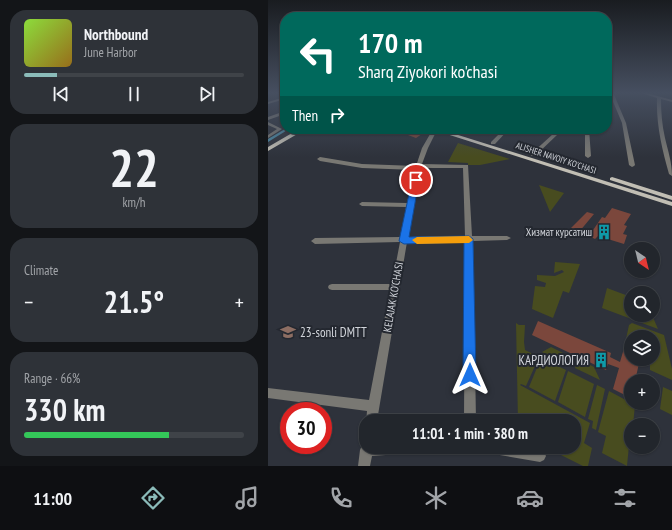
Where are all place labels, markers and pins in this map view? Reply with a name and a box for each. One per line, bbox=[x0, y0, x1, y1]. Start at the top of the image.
pin bbox=[399, 163, 433, 197]
building icon: Хизмат курсатиш bbox=[595, 223, 613, 241]
place label: Хизмат курсатиш bbox=[526, 225, 592, 239]
school or university icon: 23-sonli DMTT bbox=[279, 323, 297, 341]
place label: 23-sonli DMTT bbox=[300, 324, 367, 341]
building icon: КАРДИОЛОГИЯ bbox=[592, 351, 610, 369]
place label: КАРДИОЛОГИЯ bbox=[519, 352, 589, 369]

